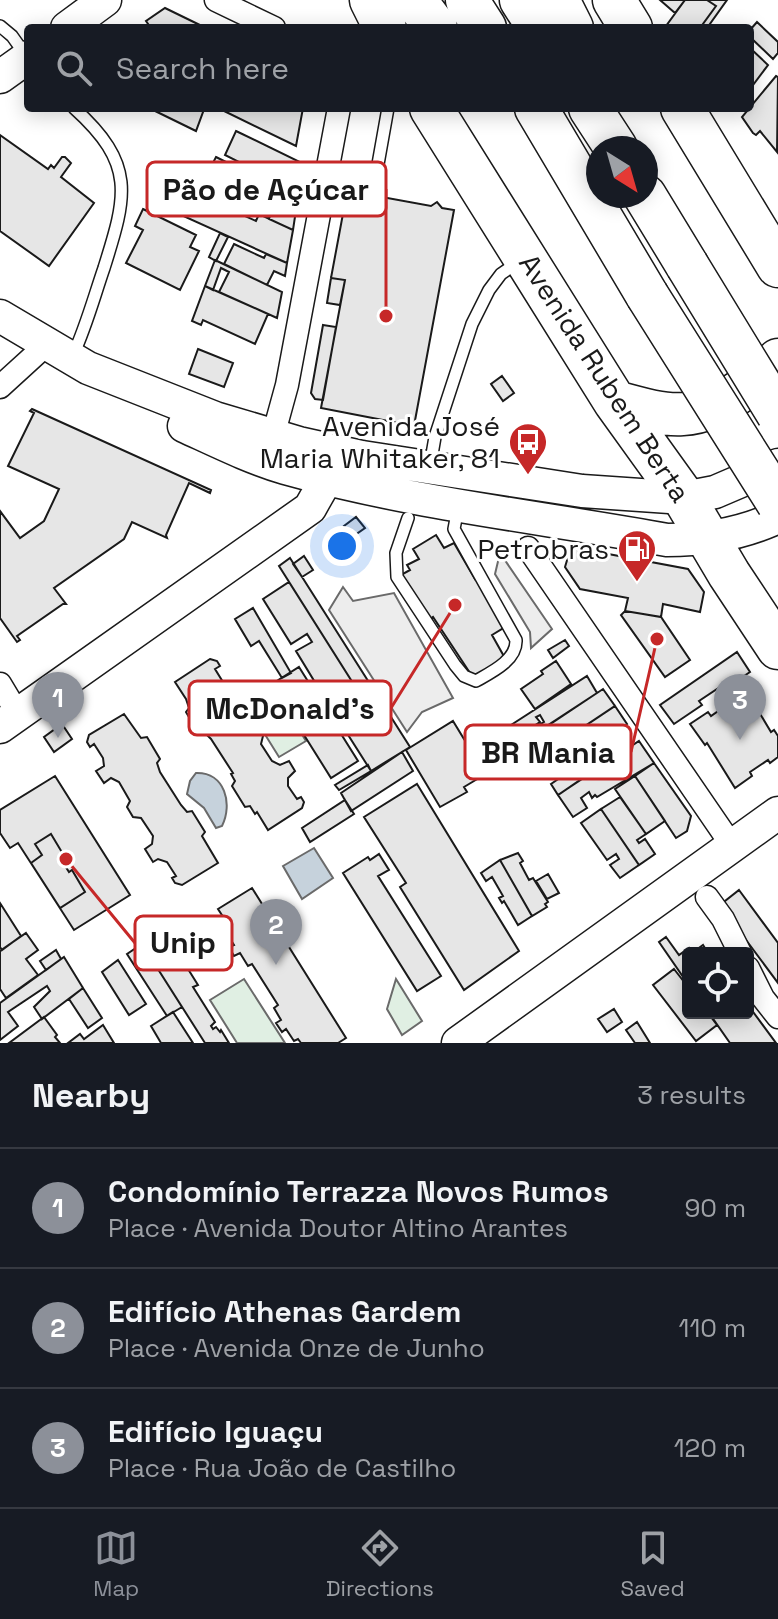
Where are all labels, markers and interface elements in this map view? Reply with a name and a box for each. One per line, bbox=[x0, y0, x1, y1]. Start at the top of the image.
search box bbox=[24, 24, 754, 112]
icon: search bbox=[52, 46, 96, 90]
text: Search here bbox=[116, 49, 289, 88]
north arrow bbox=[586, 136, 658, 208]
callout: Pão de Açúcar bbox=[147, 162, 386, 216]
text: Pão de Açúcar bbox=[163, 170, 369, 209]
street label: Avenida Rubem Berta bbox=[511, 247, 699, 509]
place label: Avenida José Maria Whitaker, 81 bbox=[260, 408, 500, 476]
bus stop icon: Avenida José Maria Whitaker, 81 bbox=[507, 421, 549, 476]
your location bbox=[322, 526, 362, 566]
fuel station icon: Petrobras bbox=[616, 528, 658, 583]
place label: Petrobras bbox=[478, 531, 609, 567]
pin: 1 bbox=[32, 672, 84, 738]
pin: 3 bbox=[714, 674, 766, 740]
callout: McDonald's bbox=[189, 681, 391, 735]
text: McDonald's bbox=[205, 689, 375, 728]
callout: BR Mania bbox=[465, 725, 631, 779]
text: BR Mania bbox=[481, 733, 615, 772]
pin: 2 bbox=[250, 899, 302, 965]
callout: Unip bbox=[135, 916, 232, 970]
text: Unip bbox=[150, 923, 216, 962]
map controls bbox=[682, 947, 754, 1019]
button: locate bbox=[682, 947, 754, 1019]
text: Nearby bbox=[32, 1074, 150, 1117]
text: 3 results bbox=[637, 1078, 746, 1112]
text: Condomínio Terrazza Novos Rumos bbox=[108, 1172, 609, 1211]
text: 1 bbox=[52, 1191, 64, 1225]
text: 90 m bbox=[684, 1191, 746, 1225]
text: Place · Avenida Doutor Altino Arantes bbox=[108, 1211, 568, 1245]
text: Edifício Athenas Gardem bbox=[108, 1292, 461, 1331]
text: 2 bbox=[50, 1311, 66, 1345]
text: 110 m bbox=[679, 1311, 746, 1345]
text: Place · Avenida Onze de Junho bbox=[108, 1331, 485, 1365]
text: Edifício Iguaçu bbox=[108, 1412, 323, 1451]
text: 3 bbox=[50, 1431, 66, 1465]
text: 120 m bbox=[674, 1431, 746, 1465]
text: Place · Rua João de Castilho bbox=[108, 1451, 456, 1485]
tab: Map bbox=[93, 1526, 139, 1602]
tab: Directions bbox=[326, 1526, 434, 1602]
tab: Saved bbox=[620, 1526, 685, 1602]

